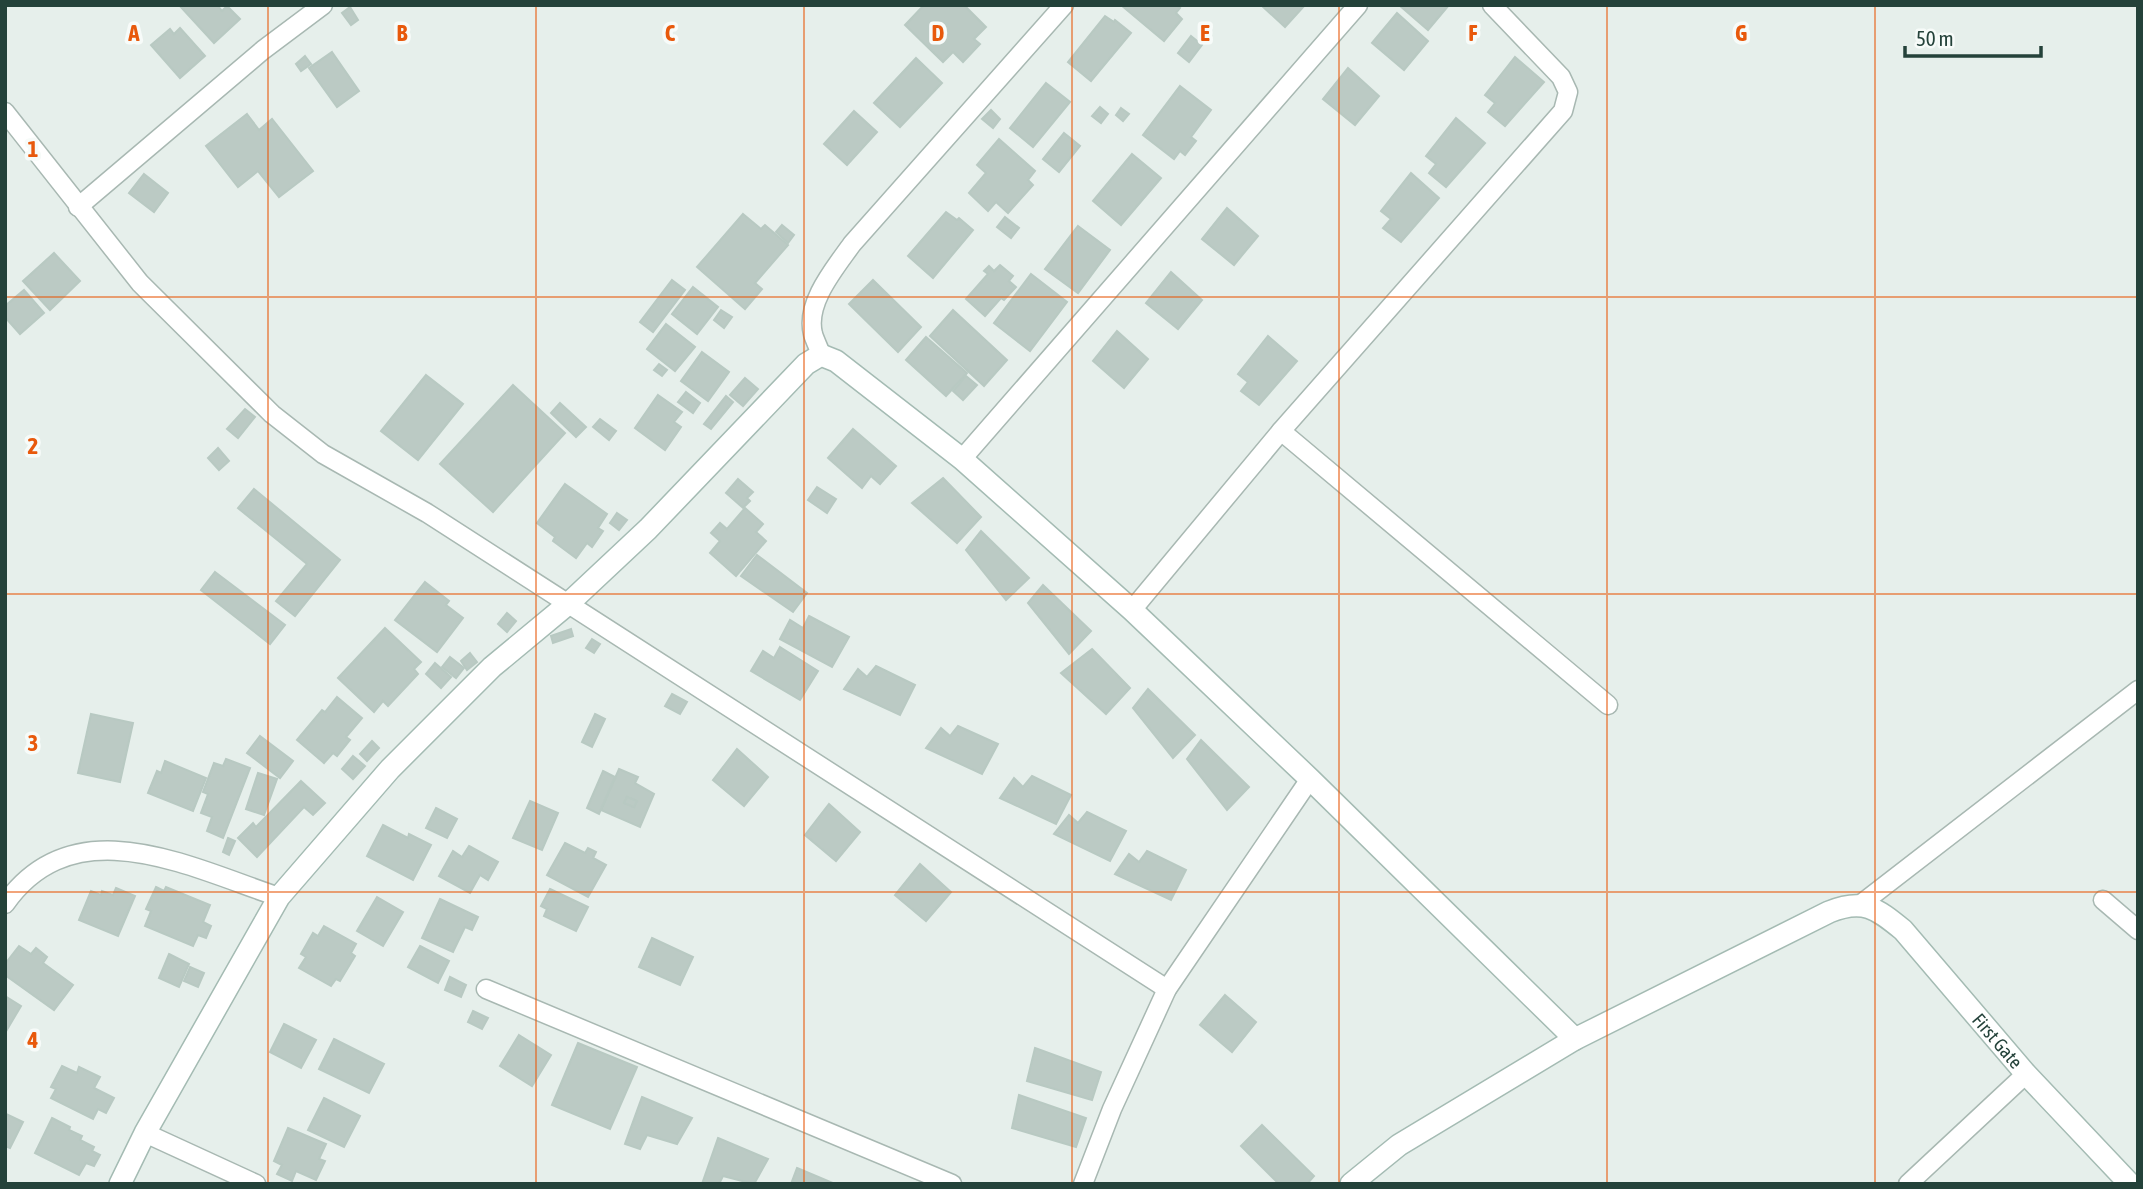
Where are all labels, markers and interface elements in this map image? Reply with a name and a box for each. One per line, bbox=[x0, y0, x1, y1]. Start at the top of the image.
scale bar bbox=[1905, 14, 2042, 58]
text: A bbox=[127, 20, 140, 46]
text: B bbox=[397, 20, 408, 46]
text: C bbox=[665, 20, 676, 46]
text: D bbox=[932, 20, 945, 46]
text: E bbox=[1200, 20, 1210, 46]
text: F bbox=[1468, 20, 1478, 46]
text: G bbox=[1735, 20, 1747, 46]
text: 50 m bbox=[1916, 26, 1954, 50]
text: 1 bbox=[28, 136, 39, 162]
text: 2 bbox=[28, 433, 38, 459]
text: 3 bbox=[28, 730, 38, 756]
street label: First Gate bbox=[1968, 1009, 2027, 1073]
text: 4 bbox=[27, 1027, 39, 1053]

